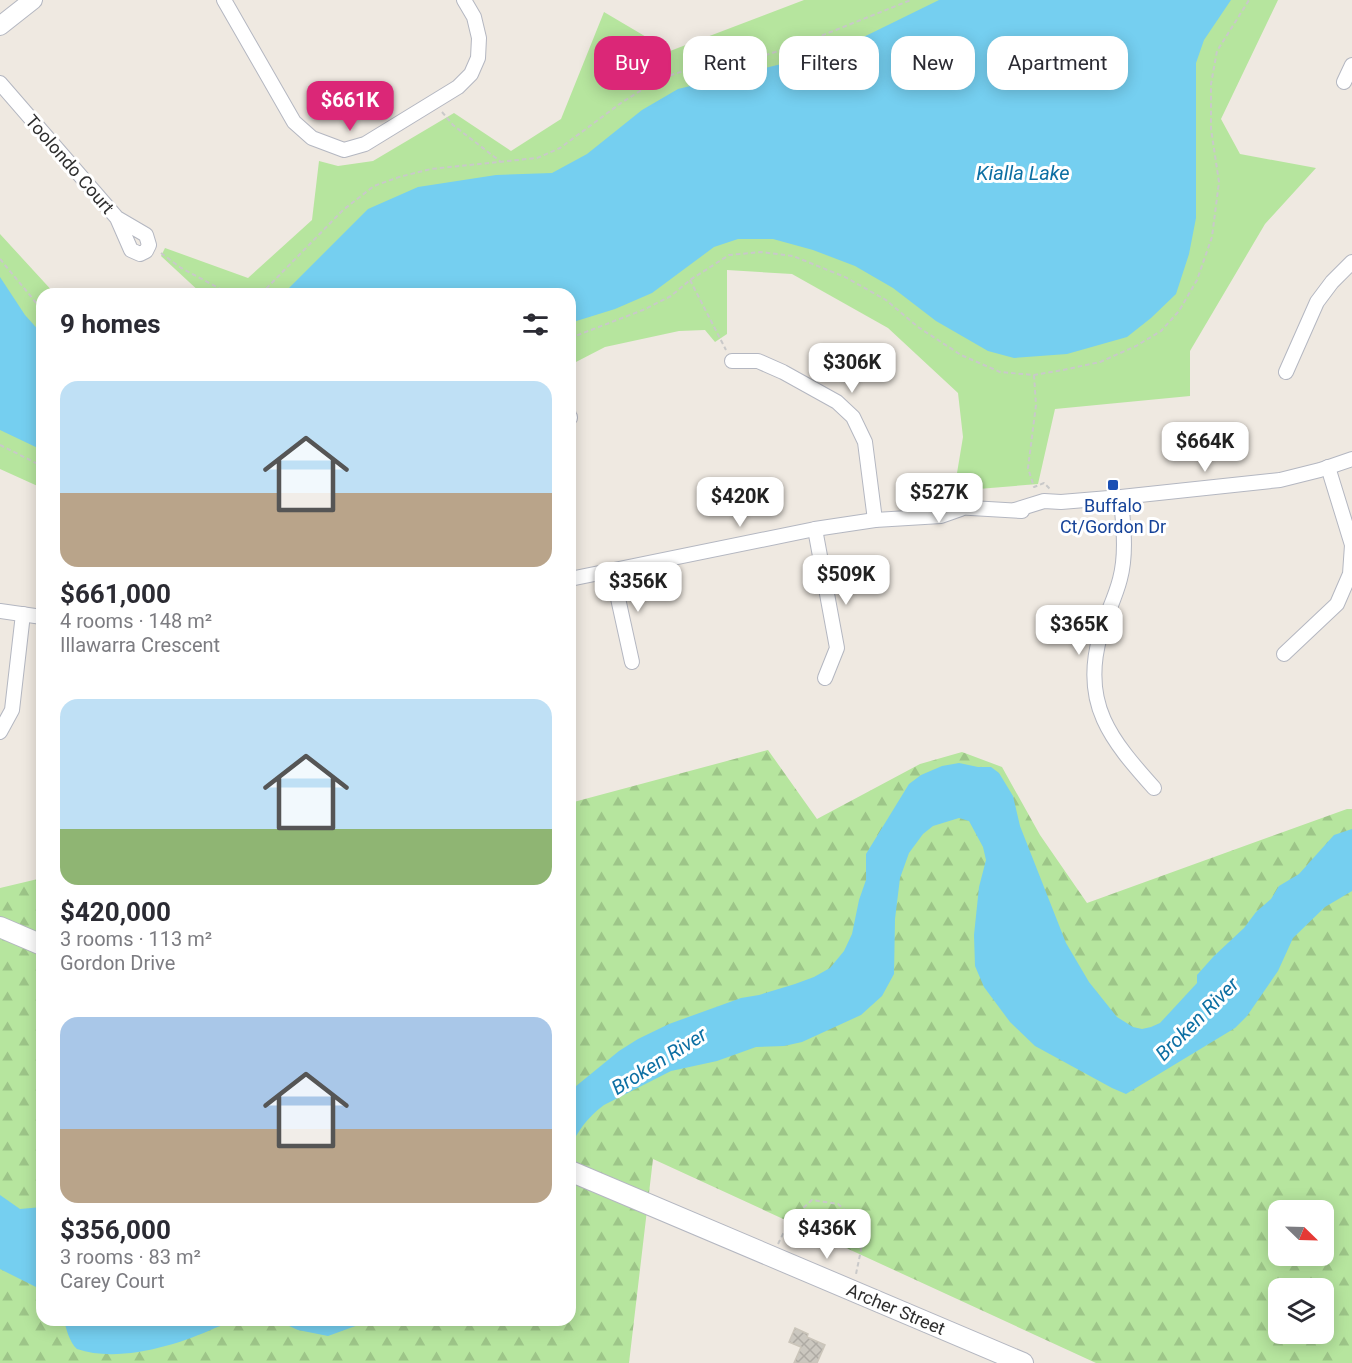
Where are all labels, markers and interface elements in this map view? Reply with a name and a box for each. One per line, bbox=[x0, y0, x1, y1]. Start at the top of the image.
chip: Buy bbox=[594, 36, 671, 90]
chip: Rent bbox=[683, 36, 767, 90]
chip: Filters bbox=[779, 36, 879, 90]
chip: New bbox=[891, 36, 975, 90]
chip: Apartment bbox=[987, 36, 1128, 90]
pin: $661K bbox=[308, 81, 392, 132]
text: $661K bbox=[321, 88, 379, 112]
street label: Toolondo Court bbox=[21, 110, 119, 218]
water label: Kialla Lake bbox=[976, 161, 1070, 185]
icon: filters bbox=[519, 308, 552, 341]
text: 9 homes bbox=[60, 309, 161, 339]
pin: $306K bbox=[810, 343, 894, 394]
text: $306K bbox=[823, 350, 881, 374]
icon: home bbox=[252, 420, 360, 528]
pin: $664K bbox=[1163, 422, 1247, 473]
text: $664K bbox=[1176, 429, 1234, 453]
pin: $527K bbox=[897, 473, 981, 524]
pin: $420K bbox=[698, 477, 782, 528]
marker: Buffalo Ct/Gordon Dr bbox=[1106, 478, 1120, 492]
text: $527K bbox=[910, 480, 968, 504]
text: $420K bbox=[711, 484, 769, 508]
place label: Buffalo Ct/Gordon Dr bbox=[1060, 495, 1166, 537]
pin: $509K bbox=[804, 555, 888, 606]
pin: $356K bbox=[596, 562, 680, 613]
text: $509K bbox=[817, 562, 875, 586]
text: $356K bbox=[609, 569, 667, 593]
text: $661,000 bbox=[60, 579, 171, 609]
pin: $365K bbox=[1037, 605, 1121, 656]
text: 4 rooms · 148 m² bbox=[60, 609, 212, 633]
text: $365K bbox=[1050, 612, 1108, 636]
text: Illawarra Crescent bbox=[60, 633, 220, 657]
icon: home bbox=[252, 738, 360, 846]
text: $420,000 bbox=[60, 897, 171, 927]
text: 3 rooms · 113 m² bbox=[60, 927, 212, 951]
text: Gordon Drive bbox=[60, 951, 175, 975]
water label: Broken River bbox=[1150, 971, 1245, 1066]
water label: Broken River bbox=[607, 1021, 712, 1100]
icon: home bbox=[252, 1056, 360, 1164]
north arrow bbox=[1268, 1200, 1334, 1266]
map controls bbox=[1268, 1200, 1334, 1344]
pin: $436K bbox=[785, 1209, 869, 1260]
text: $356,000 bbox=[60, 1215, 171, 1245]
text: $436K bbox=[798, 1216, 856, 1240]
text: 3 rooms · 83 m² bbox=[60, 1245, 201, 1269]
text: Carey Court bbox=[60, 1269, 165, 1293]
button: layers bbox=[1268, 1278, 1334, 1344]
street label: Archer Street bbox=[844, 1279, 948, 1339]

